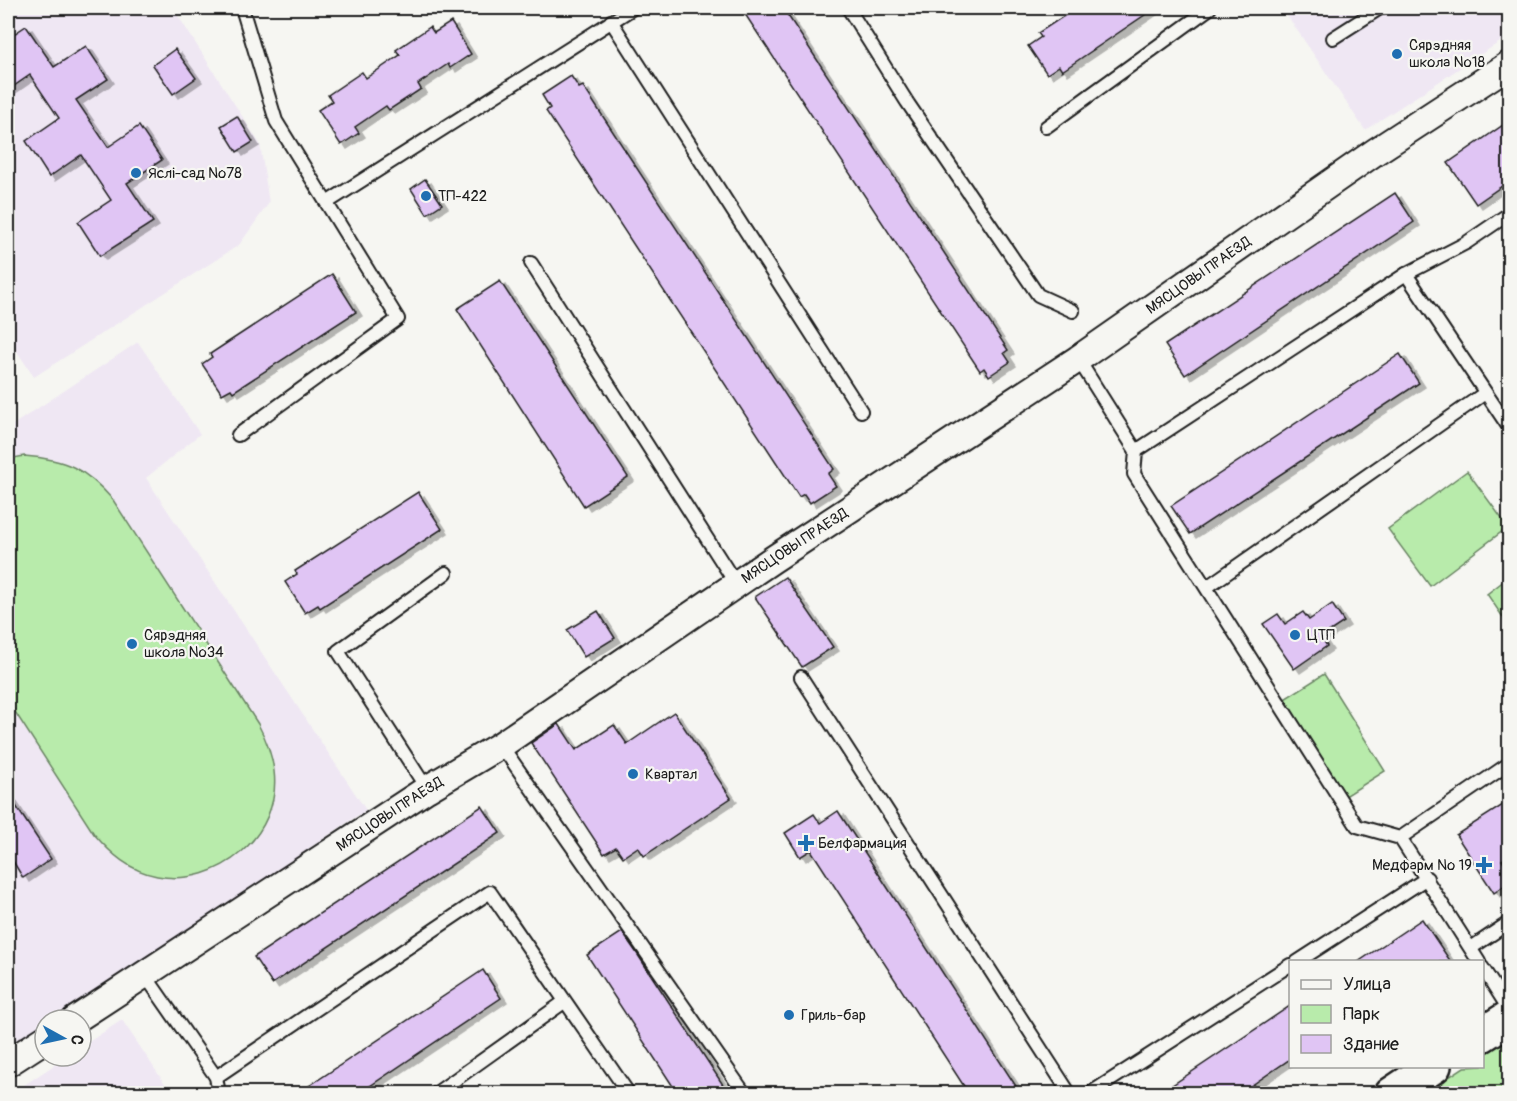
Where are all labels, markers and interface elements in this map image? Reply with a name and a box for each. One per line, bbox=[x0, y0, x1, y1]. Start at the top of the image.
place label: Сярэдняя школа №18 bbox=[1409, 36, 1486, 72]
marker: Сярэдняя школа №18 bbox=[1390, 47, 1404, 61]
place label: Яслі-сад №78 bbox=[148, 164, 242, 183]
marker: Яслі-сад №78 bbox=[129, 166, 143, 180]
place label: ТП-422 bbox=[438, 187, 487, 206]
marker: ТП-422 bbox=[419, 189, 433, 203]
street label: МЯСЦОВЫ ПРАЕЗД bbox=[1142, 232, 1256, 319]
street label: МЯСЦОВЫ ПРАЕЗД bbox=[738, 503, 852, 588]
place label: Сярэдняя школа №34 bbox=[144, 626, 224, 662]
place label: ЦТП bbox=[1307, 626, 1335, 645]
marker: ЦТП bbox=[1288, 628, 1302, 642]
marker: Сярэдняя школа №34 bbox=[125, 637, 139, 651]
place label: Квартал bbox=[645, 765, 698, 784]
marker: Квартал bbox=[626, 767, 640, 781]
street label: МЯСЦОВЫ ПРАЕЗД bbox=[333, 772, 447, 856]
place label: Белфармация bbox=[818, 834, 907, 853]
marker: Белфармация bbox=[799, 836, 813, 850]
place label: Медфарм № 19 bbox=[1372, 856, 1472, 875]
marker: Медфарм № 19 bbox=[1477, 858, 1491, 872]
legend bbox=[1289, 960, 1484, 1068]
text: Улица bbox=[1343, 973, 1391, 996]
text: Парк bbox=[1343, 1003, 1380, 1026]
place label: Гриль-бар bbox=[801, 1006, 866, 1025]
north arrow bbox=[33, 1008, 93, 1068]
marker: Гриль-бар bbox=[782, 1008, 796, 1022]
text: Здание bbox=[1343, 1033, 1399, 1056]
text: С bbox=[66, 1034, 87, 1046]

